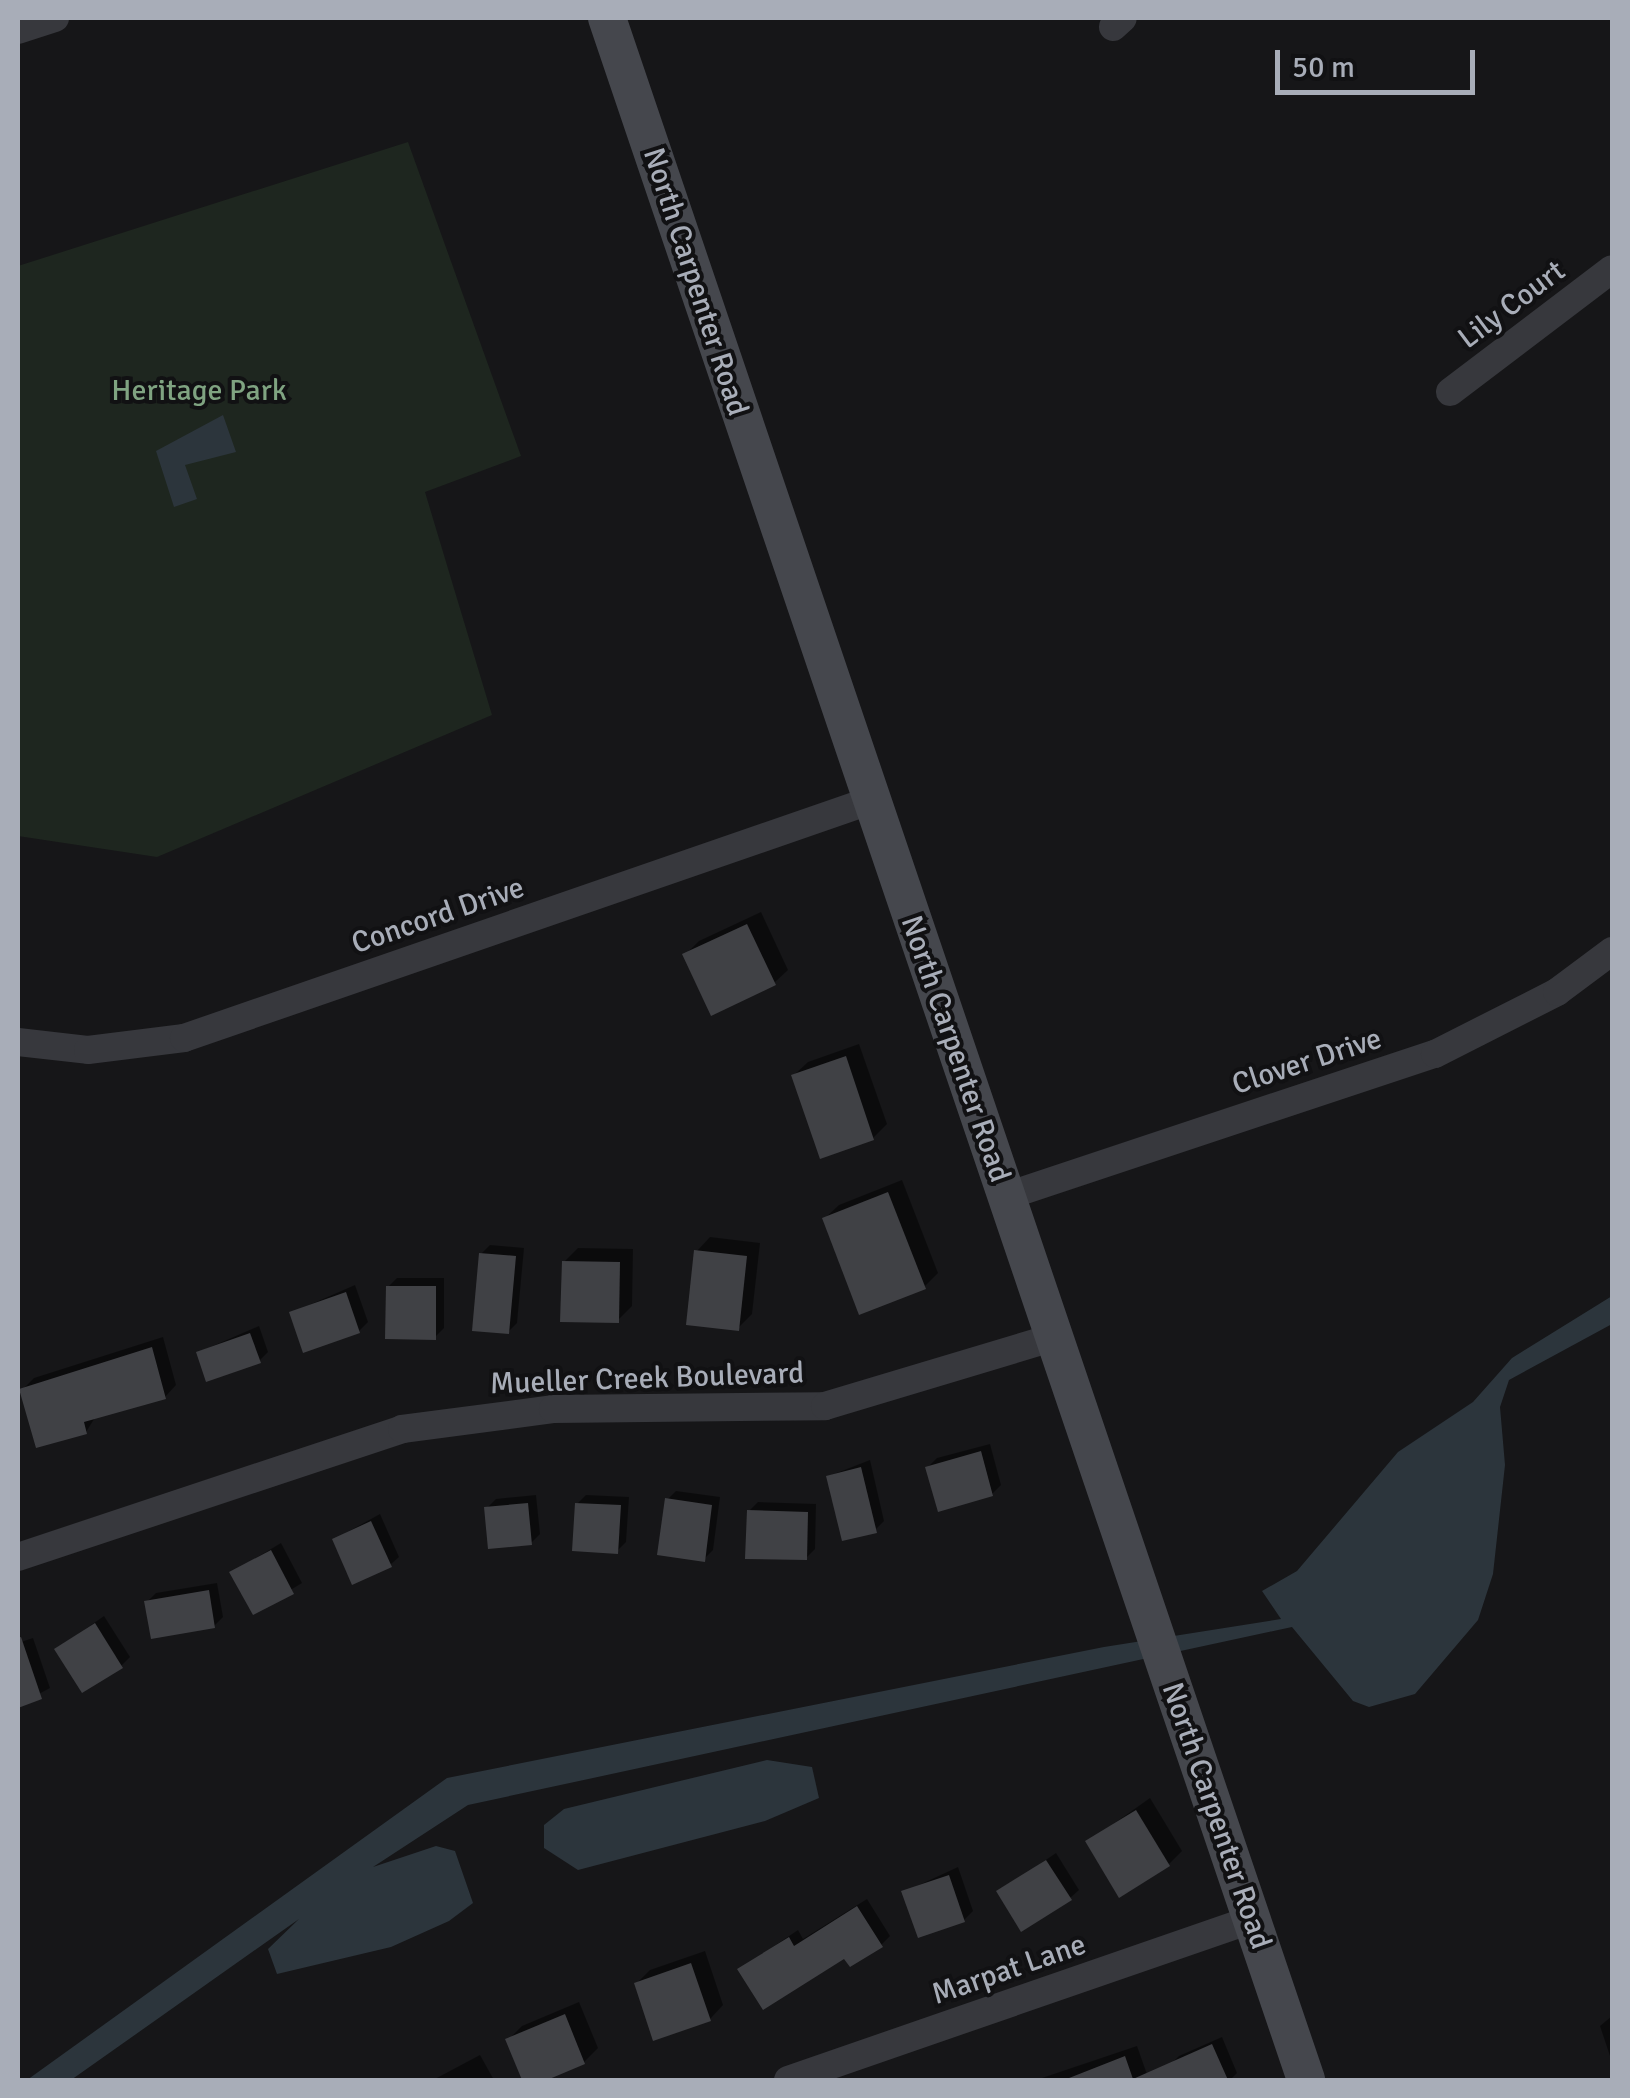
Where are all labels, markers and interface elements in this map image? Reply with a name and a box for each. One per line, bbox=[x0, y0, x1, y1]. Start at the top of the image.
scale bar bbox=[1280, 30, 1480, 92]
text: 50 m bbox=[1292, 49, 1355, 86]
street label: North Carpenter Road bbox=[635, 143, 755, 421]
street label: Lily Court bbox=[1452, 253, 1572, 357]
park label: Heritage Park bbox=[111, 373, 287, 409]
street label: Concord Drive bbox=[347, 870, 529, 962]
street label: North Carpenter Road bbox=[892, 911, 1018, 1187]
street label: Clover Drive bbox=[1228, 1021, 1386, 1103]
street label: Mueller Creek Boulevard bbox=[489, 1356, 805, 1402]
street label: North Carpenter Road bbox=[1153, 1678, 1279, 1954]
street label: Marpat Lane bbox=[927, 1927, 1091, 2013]

